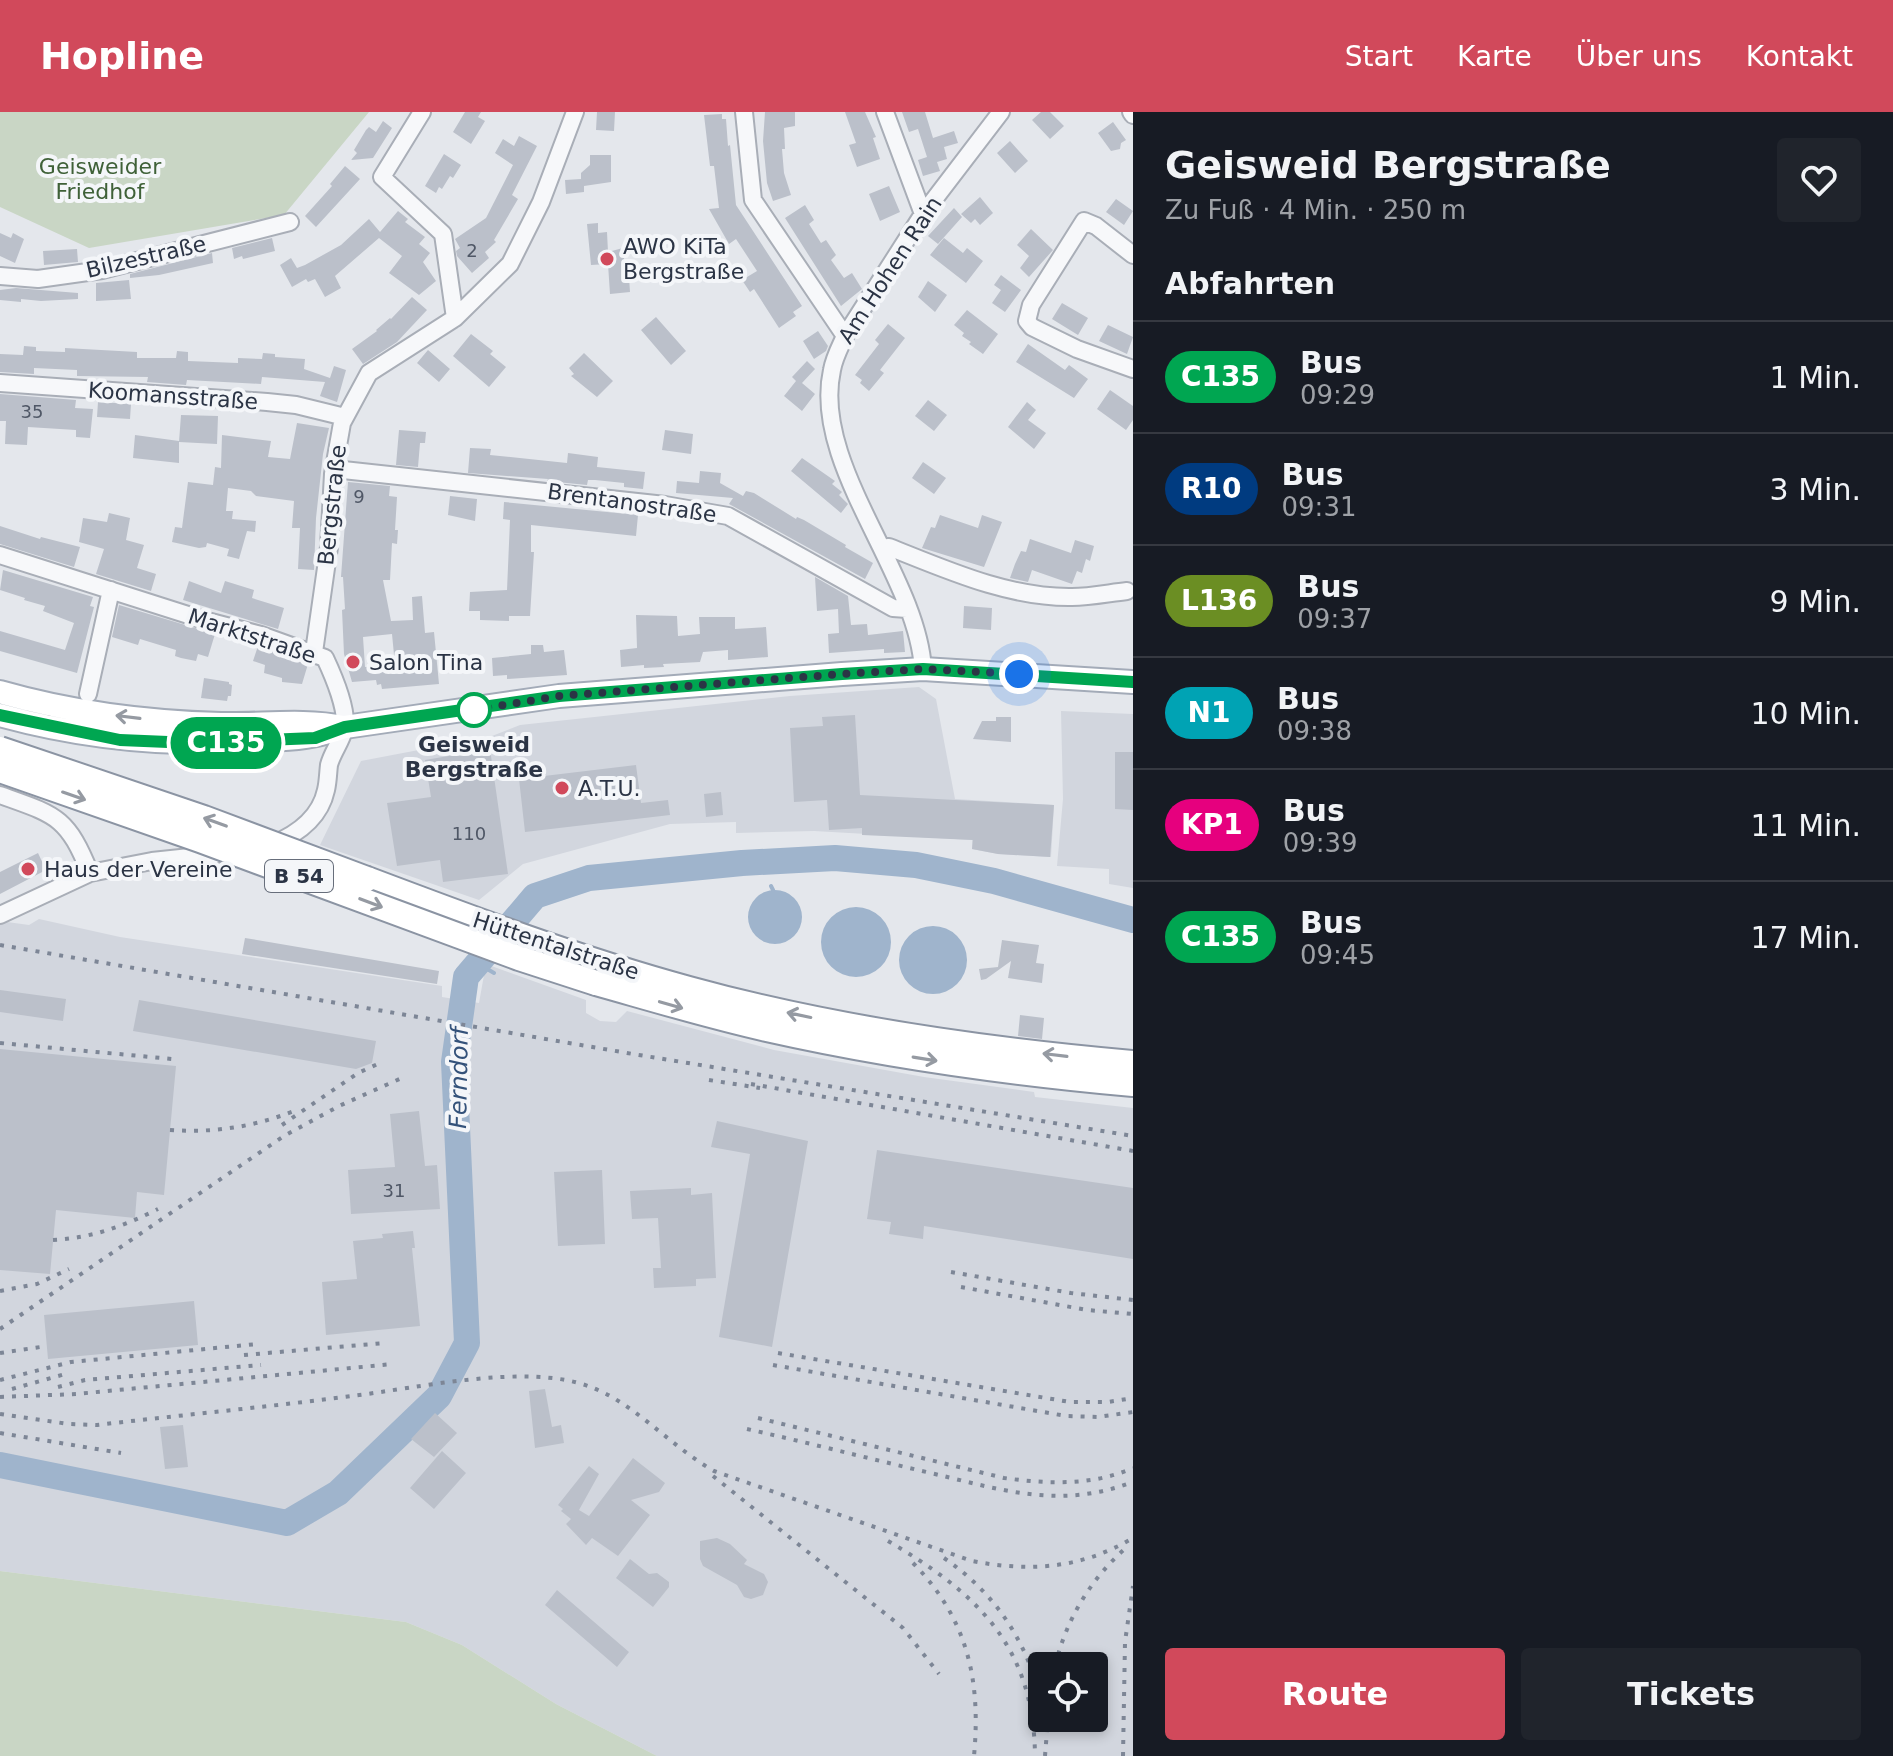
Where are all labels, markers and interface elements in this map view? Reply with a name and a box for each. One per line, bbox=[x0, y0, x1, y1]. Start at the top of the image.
text: Hopline bbox=[40, 34, 204, 78]
text: Start bbox=[1345, 40, 1413, 73]
text: Karte bbox=[1457, 40, 1532, 73]
text: Über uns bbox=[1576, 40, 1702, 73]
text: Kontakt bbox=[1746, 40, 1853, 73]
button: heart bbox=[1777, 138, 1861, 222]
text: Geisweid Bergstraße bbox=[1165, 143, 1611, 187]
park label: Geisweider Friedhof bbox=[39, 154, 162, 204]
street label: Am Hohen Rain bbox=[833, 192, 947, 348]
text: Zu Fuß · 4 Min. · 250 m bbox=[1165, 195, 1466, 225]
street label: Bilzestraße bbox=[84, 231, 208, 283]
place label: AWO KiTa Bergstraße bbox=[623, 234, 744, 284]
house number: 2 bbox=[466, 240, 478, 261]
marker: AWO KiTa Bergstraße bbox=[598, 250, 616, 268]
text: Abfahrten bbox=[1165, 266, 1335, 301]
text: Bus bbox=[1300, 345, 1362, 380]
text: C135 bbox=[1181, 360, 1260, 393]
text: 1 Min. bbox=[1770, 360, 1861, 395]
street label: Koomansstraße bbox=[87, 378, 259, 414]
text: 09:29 bbox=[1300, 380, 1375, 410]
house number: 35 bbox=[21, 401, 43, 422]
street label: Bergstraße bbox=[313, 443, 351, 567]
text: Bus bbox=[1282, 457, 1344, 492]
text: R10 bbox=[1181, 472, 1242, 505]
text: 3 Min. bbox=[1770, 472, 1861, 507]
street label: Brentanostraße bbox=[546, 479, 718, 527]
house number: 9 bbox=[353, 486, 365, 507]
text: 09:31 bbox=[1282, 492, 1356, 522]
text: Bus bbox=[1297, 569, 1359, 604]
text: L136 bbox=[1181, 584, 1257, 617]
text: 9 Min. bbox=[1770, 584, 1861, 619]
street label: Marktstraße bbox=[185, 604, 319, 668]
text: 09:37 bbox=[1297, 604, 1372, 634]
place label: Salon Tina bbox=[369, 650, 483, 675]
marker: Salon Tina bbox=[344, 653, 362, 671]
your location bbox=[999, 654, 1039, 694]
text: Bus bbox=[1277, 681, 1339, 716]
marker: Geisweid Bergstraße bbox=[457, 693, 491, 727]
text: N1 bbox=[1188, 696, 1230, 729]
text: 10 Min. bbox=[1751, 696, 1861, 731]
one-way arrow bbox=[115, 709, 142, 724]
text: 09:38 bbox=[1277, 716, 1352, 746]
line badge: C135 bbox=[170, 717, 282, 769]
text: C135 bbox=[187, 726, 266, 759]
place label: Geisweid Bergstraße bbox=[405, 732, 543, 782]
place label: A.T.U. bbox=[578, 776, 641, 801]
marker: A.T.U. bbox=[553, 779, 571, 797]
one-way arrow bbox=[61, 789, 86, 804]
text: Bus bbox=[1283, 793, 1345, 828]
text: KP1 bbox=[1181, 808, 1243, 841]
text: 11 Min. bbox=[1751, 808, 1861, 843]
one-way arrow bbox=[203, 814, 228, 829]
house number: 110 bbox=[452, 823, 486, 844]
text: 09:39 bbox=[1283, 828, 1358, 858]
place label: Haus der Vereine bbox=[44, 857, 233, 882]
marker: Haus der Vereine bbox=[19, 860, 37, 878]
road number: B 54 bbox=[265, 860, 333, 892]
one-way arrow bbox=[358, 897, 383, 911]
text: Bus bbox=[1300, 905, 1362, 940]
street label: Hüttentalstraße bbox=[470, 907, 642, 985]
text: C135 bbox=[1181, 920, 1260, 953]
text: 17 Min. bbox=[1751, 920, 1861, 955]
text: 09:45 bbox=[1300, 940, 1375, 970]
one-way arrow bbox=[658, 998, 684, 1013]
one-way arrow bbox=[786, 1007, 812, 1022]
water label: Ferndorf bbox=[444, 1023, 474, 1129]
one-way arrow bbox=[1042, 1048, 1069, 1063]
one-way arrow bbox=[912, 1052, 938, 1067]
house number: 31 bbox=[383, 1180, 405, 1201]
button: Route bbox=[1165, 1648, 1505, 1740]
button: Tickets bbox=[1521, 1648, 1861, 1740]
map controls bbox=[1028, 1652, 1108, 1732]
button: locate bbox=[1028, 1652, 1108, 1732]

